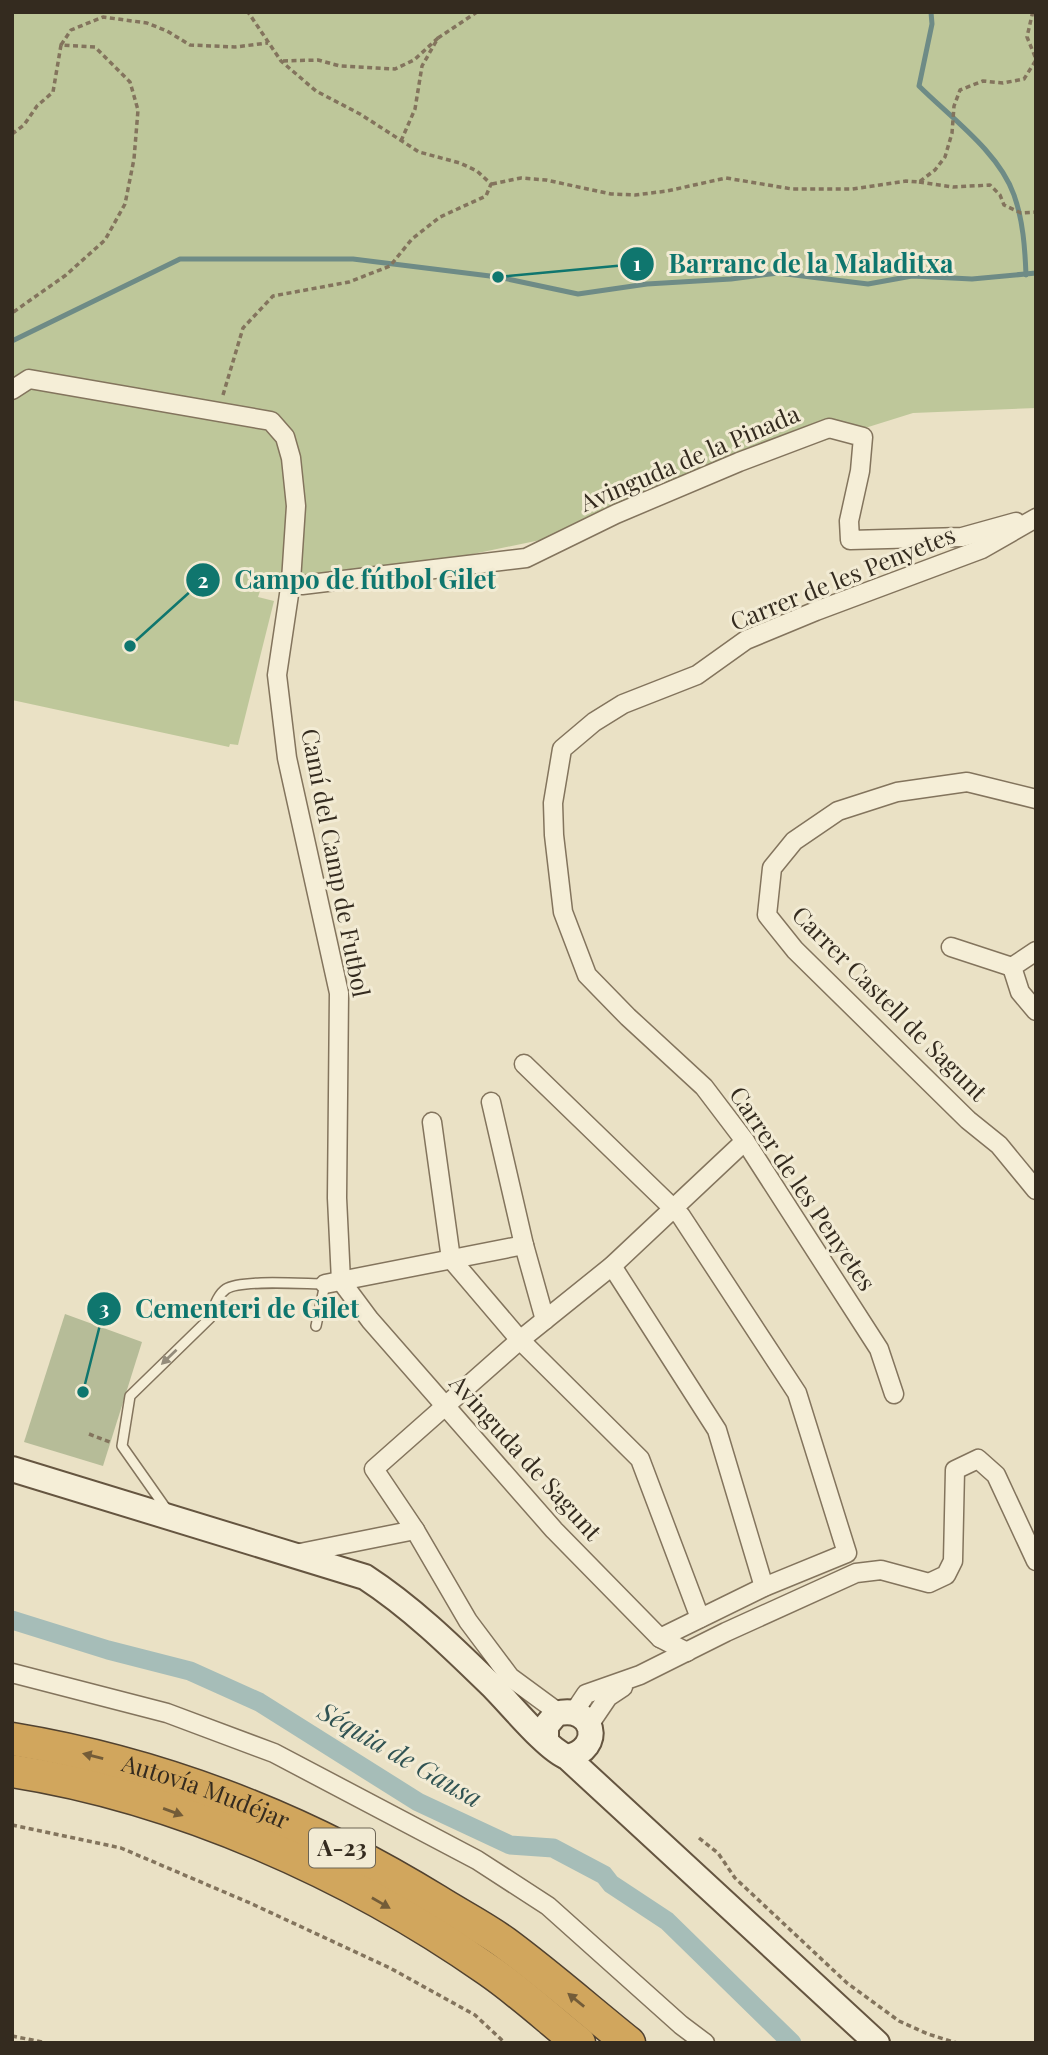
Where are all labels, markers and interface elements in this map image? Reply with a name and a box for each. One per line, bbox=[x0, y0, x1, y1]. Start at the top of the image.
callout: Barranc de la Maladitxa bbox=[620, 241, 968, 288]
text: Barranc de la Maladitxa bbox=[669, 245, 954, 280]
text: 1 bbox=[633, 248, 641, 276]
street label: Avinguda de la Pinada bbox=[574, 396, 804, 518]
street label: Carrer de les Penyetes bbox=[725, 517, 959, 637]
callout: Campo de fútbol Gilet bbox=[185, 557, 510, 604]
text: Campo de fútbol Gilet bbox=[234, 561, 497, 596]
text: 2 bbox=[198, 565, 209, 593]
street label: Camí del Camp de Futbol bbox=[295, 726, 379, 1000]
street label: Carrer Castell de Sagunt bbox=[786, 898, 995, 1107]
street label: Carrer de les Penyetes bbox=[723, 1079, 884, 1296]
callout: Cementeri de Gilet bbox=[86, 1286, 373, 1333]
text: Cementeri de Gilet bbox=[135, 1290, 360, 1325]
text: 3 bbox=[99, 1293, 109, 1321]
one-way arrow bbox=[160, 1349, 177, 1366]
street label: Avinguda de Sagunt bbox=[443, 1366, 610, 1547]
water label: Séquia de Gausa bbox=[312, 1692, 489, 1815]
street label: Autovía Mudéjar bbox=[118, 1746, 295, 1835]
one-way arrow bbox=[82, 1750, 104, 1761]
one-way arrow bbox=[163, 1806, 184, 1817]
road number: A-23 bbox=[309, 1828, 375, 1868]
one-way arrow bbox=[372, 1897, 391, 1909]
one-way arrow bbox=[567, 1993, 585, 2008]

